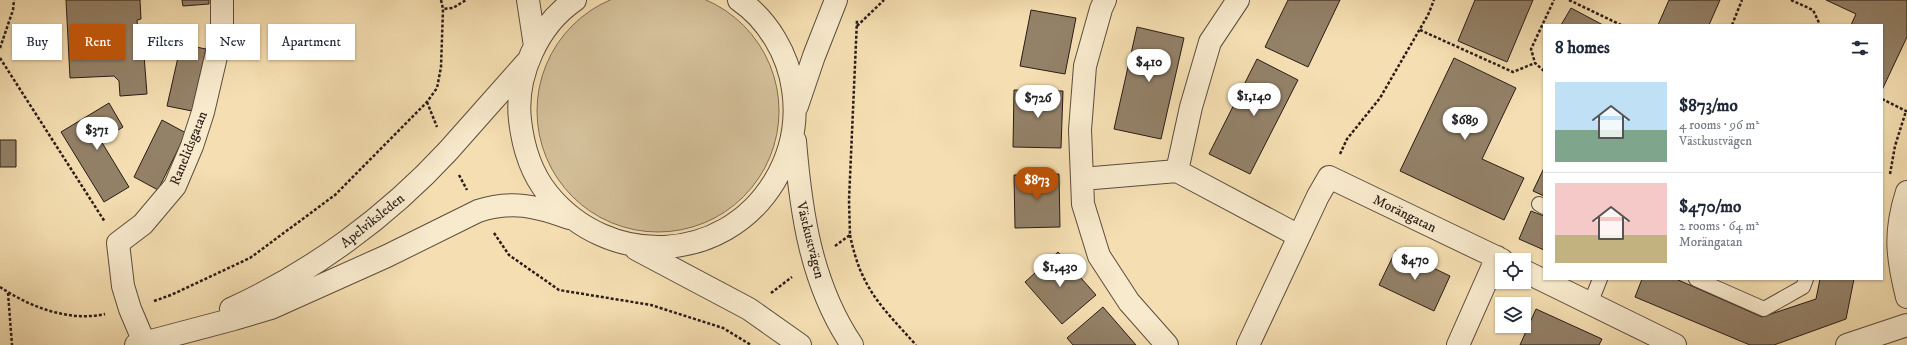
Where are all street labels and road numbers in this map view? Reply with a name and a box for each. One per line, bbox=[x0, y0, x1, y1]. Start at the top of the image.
street label: Ranelidsgatan bbox=[166, 108, 212, 188]
street label: Apelviksleden bbox=[337, 189, 409, 252]
street label: Morängatan bbox=[1370, 191, 1440, 237]
street label: Västkustvägen bbox=[792, 199, 828, 281]

